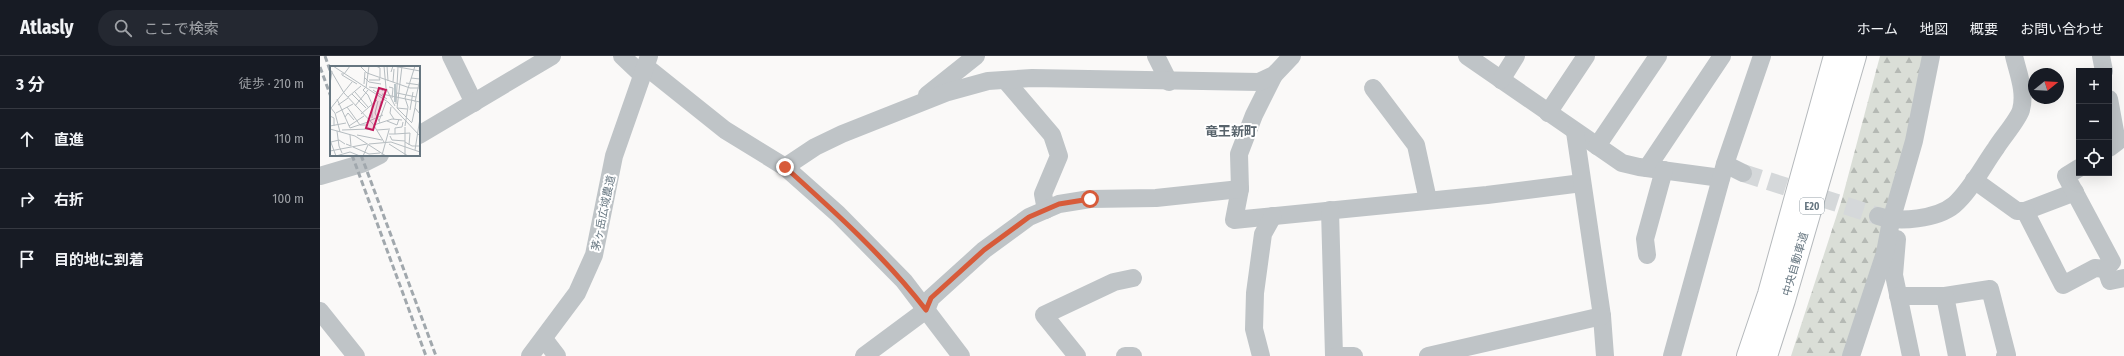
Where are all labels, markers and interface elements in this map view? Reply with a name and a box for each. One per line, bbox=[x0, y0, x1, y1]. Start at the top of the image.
search box bbox=[98, 10, 378, 46]
text: Atlasly bbox=[20, 16, 74, 39]
icon: search bbox=[112, 17, 134, 39]
text: ここで検索 bbox=[144, 20, 219, 38]
text: ホーム bbox=[1856, 21, 1898, 38]
text: 地図 bbox=[1920, 21, 1948, 38]
text: 概要 bbox=[1970, 21, 1998, 38]
text: お問い合わせ bbox=[2020, 21, 2104, 38]
inset map bbox=[330, 66, 420, 156]
north arrow bbox=[2028, 68, 2064, 104]
map controls bbox=[2076, 68, 2112, 176]
button: + bbox=[2076, 68, 2112, 104]
text: 3 分 bbox=[16, 74, 45, 95]
text: 徒歩 · 210 m bbox=[239, 76, 304, 91]
button: − bbox=[2076, 104, 2112, 140]
district label: 竜王新町 bbox=[1205, 124, 1257, 139]
icon: ahead bbox=[16, 128, 38, 150]
text: 直進 bbox=[54, 131, 84, 149]
text: 110 m bbox=[274, 131, 304, 146]
button: locate bbox=[2076, 140, 2112, 176]
route end bbox=[776, 158, 794, 176]
street label: 茅ヶ岳広域農道 bbox=[589, 174, 618, 252]
icon: right bbox=[16, 188, 38, 210]
route start bbox=[1081, 190, 1099, 208]
text: 右折 bbox=[54, 191, 84, 209]
text: 100 m bbox=[272, 191, 304, 206]
road number: E20 bbox=[1800, 198, 1824, 214]
street label: 中央自動車道 bbox=[1780, 231, 1811, 298]
icon: arrive bbox=[16, 248, 38, 270]
text: 目的地に到着 bbox=[54, 251, 144, 269]

